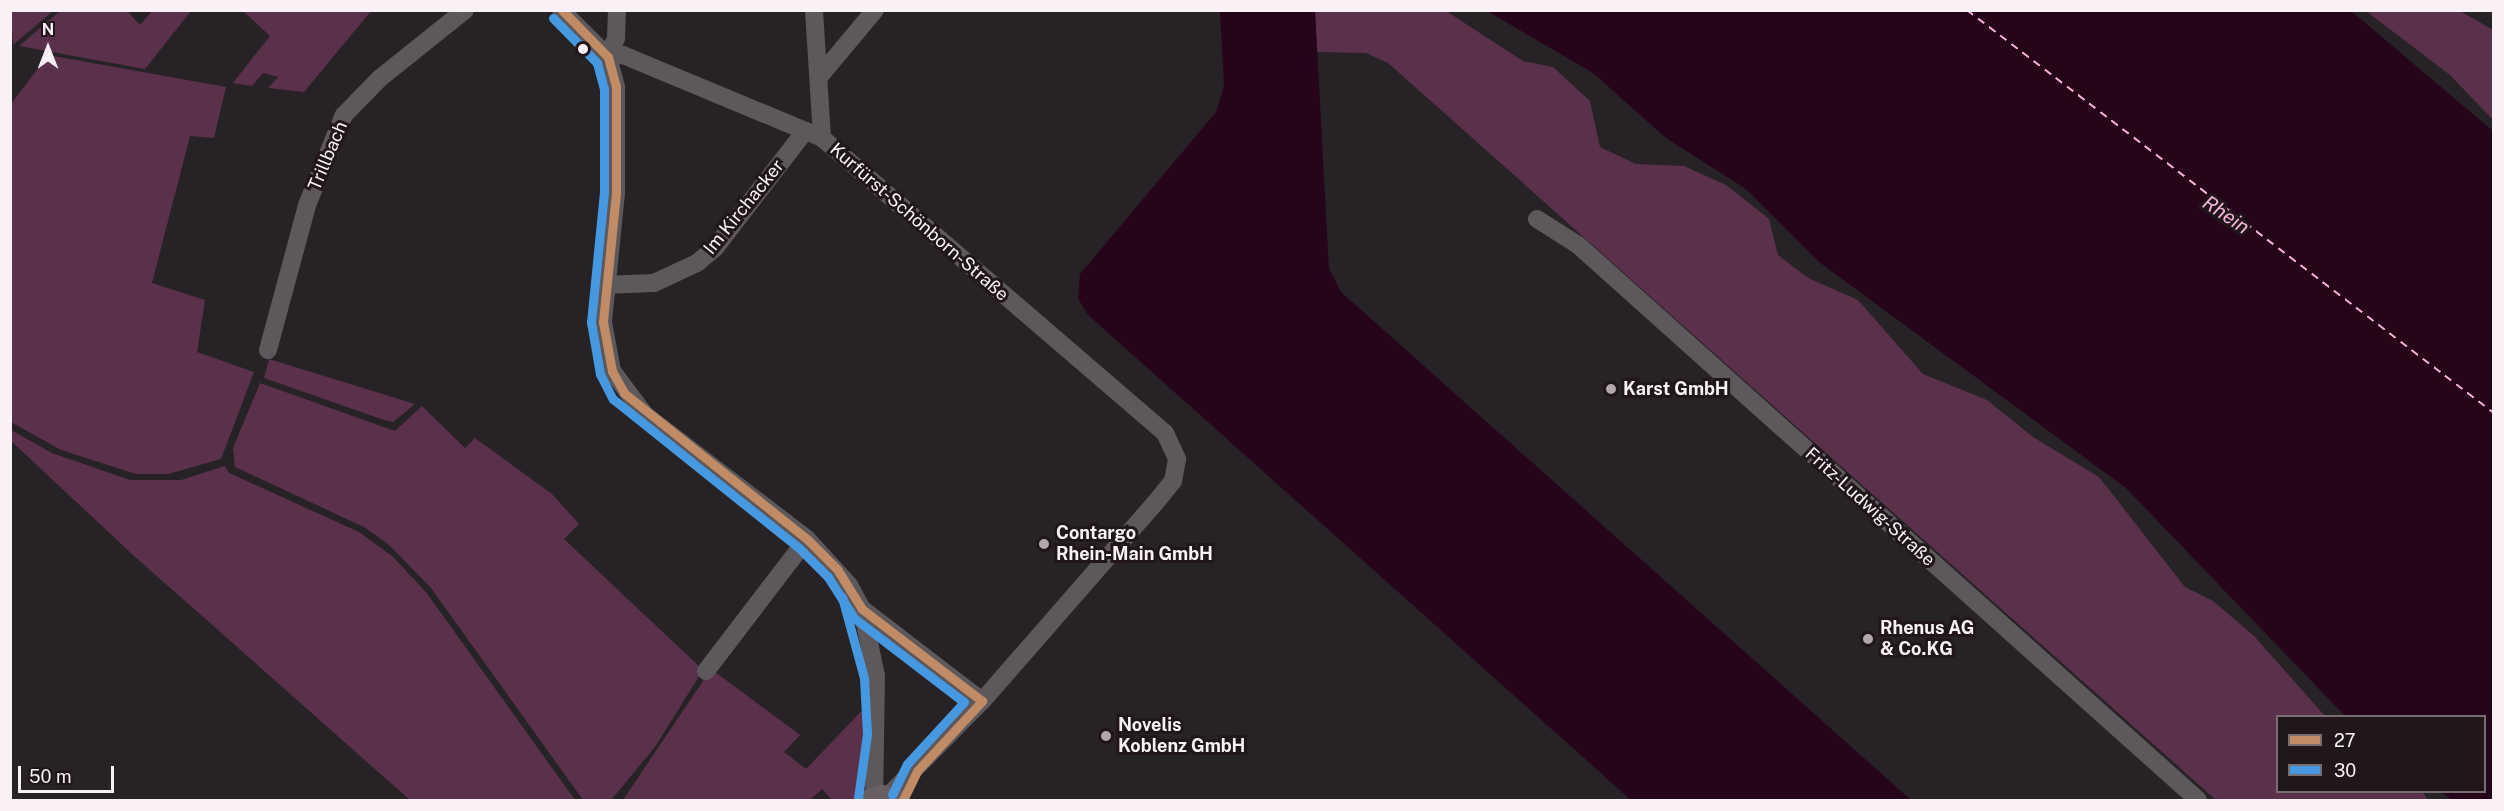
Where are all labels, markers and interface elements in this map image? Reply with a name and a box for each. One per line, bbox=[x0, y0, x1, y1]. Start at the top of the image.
north arrow bbox=[18, 18, 78, 78]
text: N bbox=[42, 20, 54, 39]
unlabelled marker bbox=[577, 43, 589, 55]
street label: Trillbach bbox=[304, 118, 352, 194]
street label: Kurfürst-Schönborn-Straße bbox=[825, 139, 1013, 305]
street label: Im Kirchacker bbox=[699, 155, 789, 259]
water label: Rhein bbox=[2198, 191, 2254, 239]
place label: Karst GmbH bbox=[1623, 378, 1729, 400]
marker: Karst GmbH bbox=[1604, 382, 1618, 396]
street label: Fritz-Ludwig-Straße bbox=[1801, 443, 1939, 571]
place label: Contargo Rhein-Main GmbH bbox=[1056, 523, 1213, 566]
marker: Contargo Rhein-Main GmbH bbox=[1037, 537, 1051, 551]
place label: Rhenus AG & Co.KG bbox=[1880, 618, 1975, 660]
marker: Rhenus AG & Co.KG bbox=[1861, 632, 1875, 646]
place label: Novelis Koblenz GmbH bbox=[1118, 715, 1245, 758]
legend bbox=[2276, 715, 2486, 793]
marker: Novelis Koblenz GmbH bbox=[1099, 729, 1113, 743]
text: 27 bbox=[2334, 730, 2356, 751]
scale bar bbox=[21, 754, 117, 792]
text: 30 bbox=[2334, 760, 2356, 781]
text: 50 m bbox=[29, 766, 72, 787]

